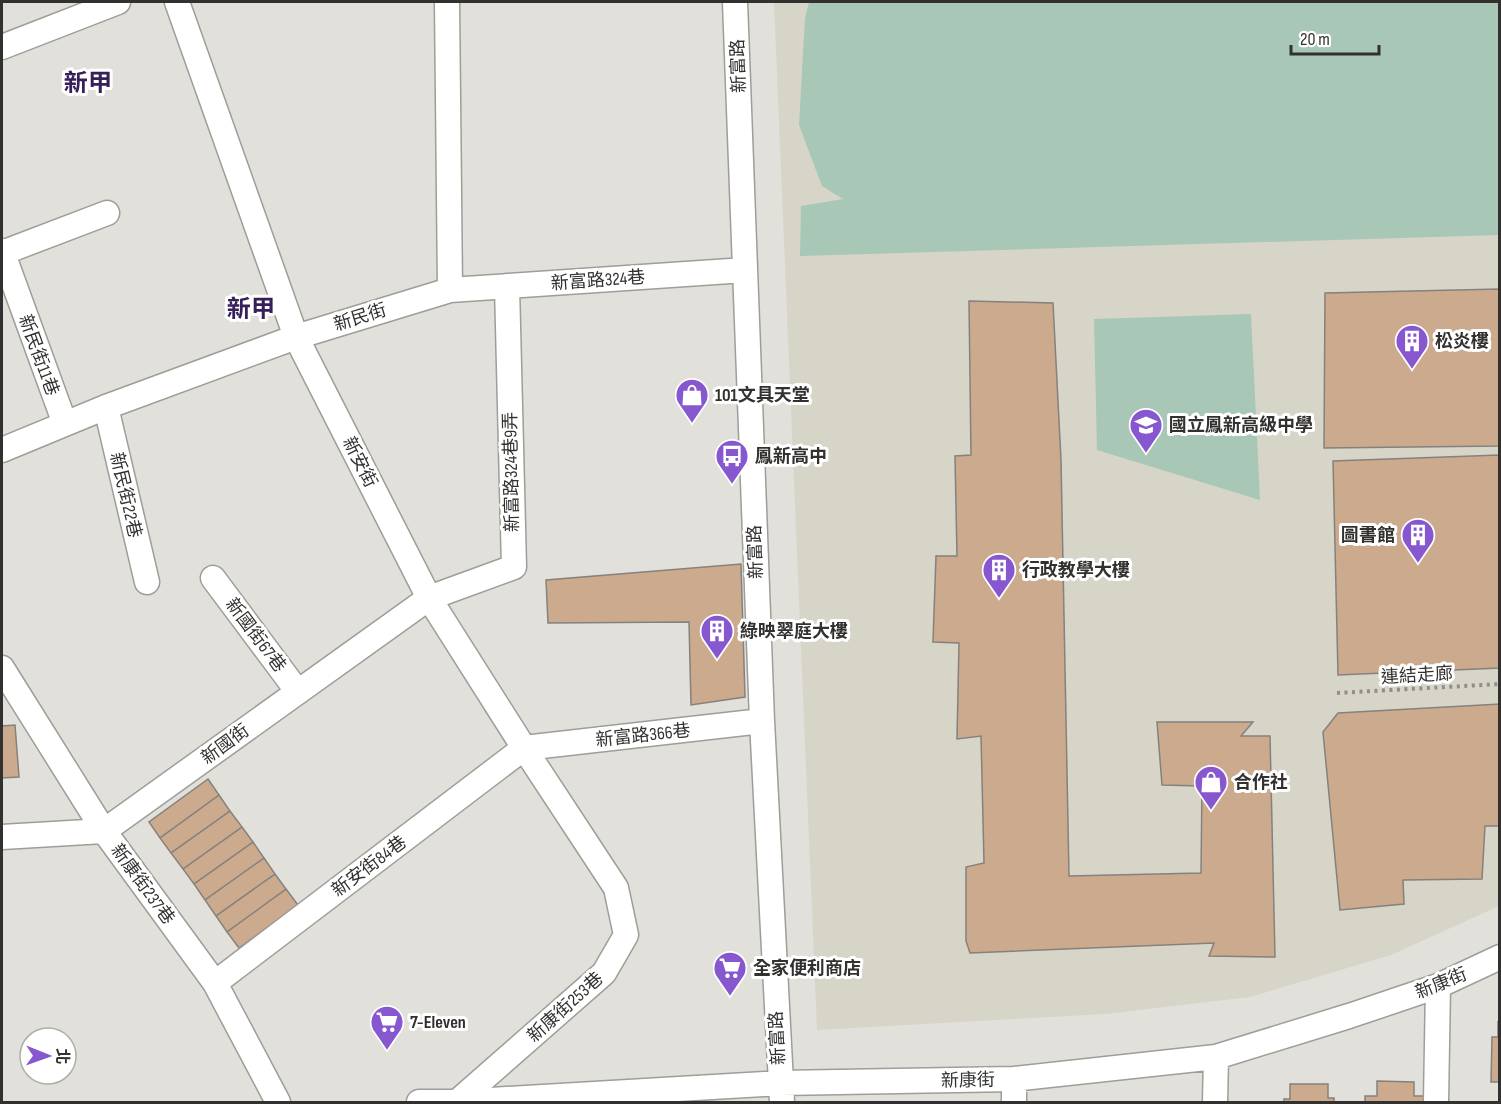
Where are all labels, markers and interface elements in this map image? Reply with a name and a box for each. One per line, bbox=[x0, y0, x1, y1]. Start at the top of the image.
scale bar bbox=[1291, 18, 1380, 56]
text: 20 m bbox=[1300, 29, 1330, 50]
street label: 新富路 bbox=[727, 39, 750, 93]
district label: 新甲 bbox=[64, 69, 112, 98]
street label: 新富路324巷 bbox=[550, 267, 646, 294]
district label: 新甲 bbox=[227, 295, 275, 324]
street label: 新民街 bbox=[331, 300, 389, 335]
street label: 新民街11巷 bbox=[14, 312, 63, 399]
building icon: 松炎樓 bbox=[1394, 323, 1430, 370]
place label: 松炎樓 bbox=[1435, 331, 1489, 352]
shop icon: 101文具天堂 bbox=[674, 377, 710, 424]
place label: 101文具天堂 bbox=[715, 385, 810, 406]
school or university icon: 國立鳳新高級中學 bbox=[1128, 407, 1164, 454]
street label: 新富路324巷9弄 bbox=[500, 412, 523, 532]
place label: 國立鳳新高級中學 bbox=[1169, 415, 1313, 436]
street label: 新安街 bbox=[338, 433, 381, 491]
bus stop icon: 鳳新高中 bbox=[714, 438, 750, 485]
place label: 鳳新高中 bbox=[755, 446, 827, 467]
street label: 新民街22巷 bbox=[106, 450, 146, 540]
building icon: 圖書館 bbox=[1400, 517, 1436, 564]
street label: 新富路 bbox=[744, 525, 767, 579]
place label: 圖書館 bbox=[1341, 525, 1395, 546]
building icon: 行政教學大樓 bbox=[981, 552, 1017, 599]
place label: 行政教學大樓 bbox=[1022, 559, 1130, 581]
street label: 新國街67巷 bbox=[221, 594, 290, 676]
building icon: 綠映翠庭大樓 bbox=[699, 613, 735, 660]
place label: 綠映翠庭大樓 bbox=[740, 621, 848, 642]
street label: 連結走廊 bbox=[1381, 663, 1454, 688]
street label: 新國街 bbox=[197, 720, 253, 769]
street label: 新富路366巷 bbox=[595, 720, 692, 751]
shop icon: 合作社 bbox=[1193, 764, 1229, 811]
place label: 合作社 bbox=[1234, 772, 1288, 793]
street label: 新安街84巷 bbox=[328, 832, 411, 901]
street label: 新康街237巷 bbox=[106, 840, 179, 929]
supermarket icon: 全家便利商店 bbox=[712, 950, 748, 997]
place label: 全家便利商店 bbox=[753, 958, 861, 979]
street label: 新康街 bbox=[1412, 964, 1470, 1003]
street label: 新康街253巷 bbox=[523, 968, 607, 1047]
supermarket icon: 7-Eleven bbox=[369, 1004, 405, 1051]
street label: 新富路 bbox=[766, 1010, 789, 1065]
place label: 7-Eleven bbox=[410, 1012, 466, 1033]
north arrow bbox=[18, 1026, 78, 1086]
text: 北 bbox=[52, 1048, 71, 1064]
street label: 新康街 bbox=[941, 1070, 995, 1091]

